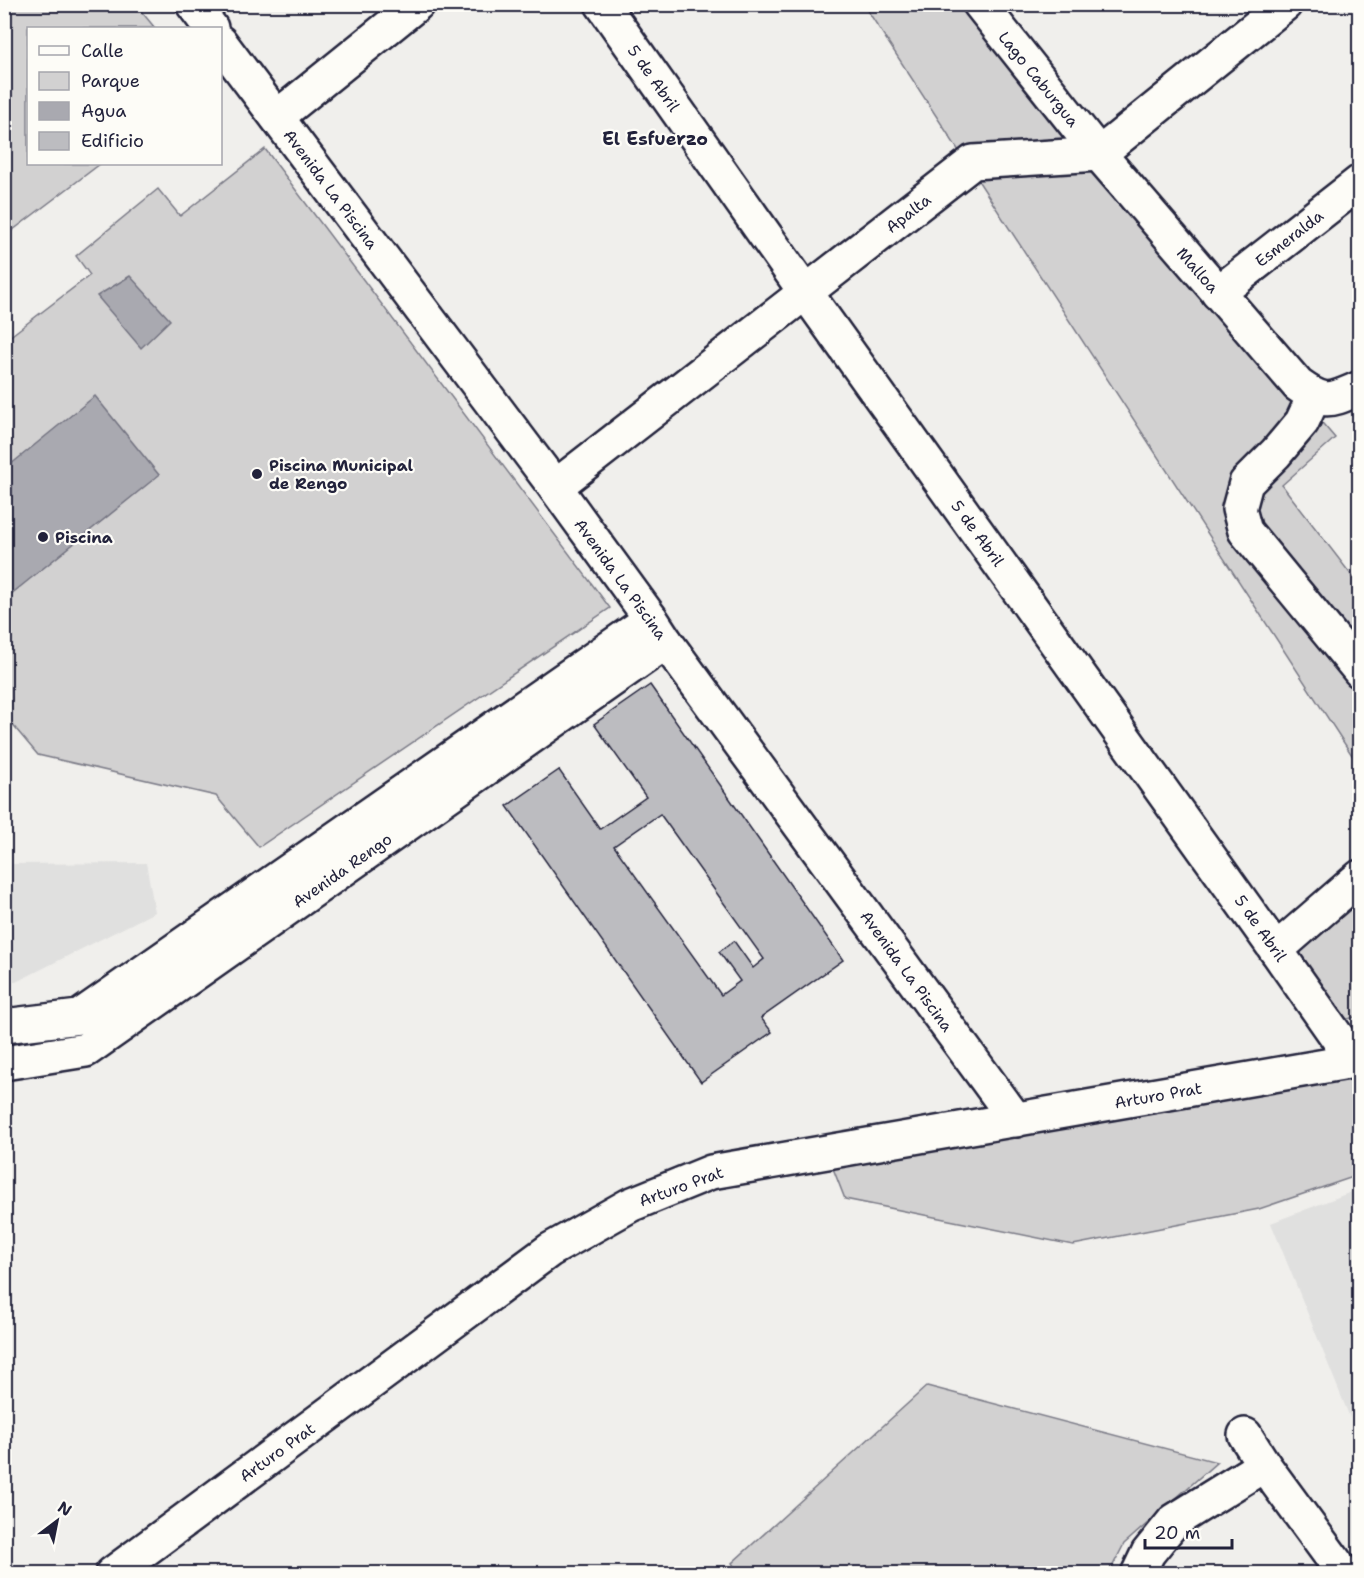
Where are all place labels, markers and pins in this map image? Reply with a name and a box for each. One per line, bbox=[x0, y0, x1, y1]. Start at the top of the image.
place label: Piscina Municipal de Rengo bbox=[269, 455, 414, 494]
marker: Piscina Municipal de Rengo bbox=[250, 467, 264, 481]
place label: Piscina bbox=[55, 527, 113, 548]
marker: Piscina bbox=[36, 530, 50, 544]

